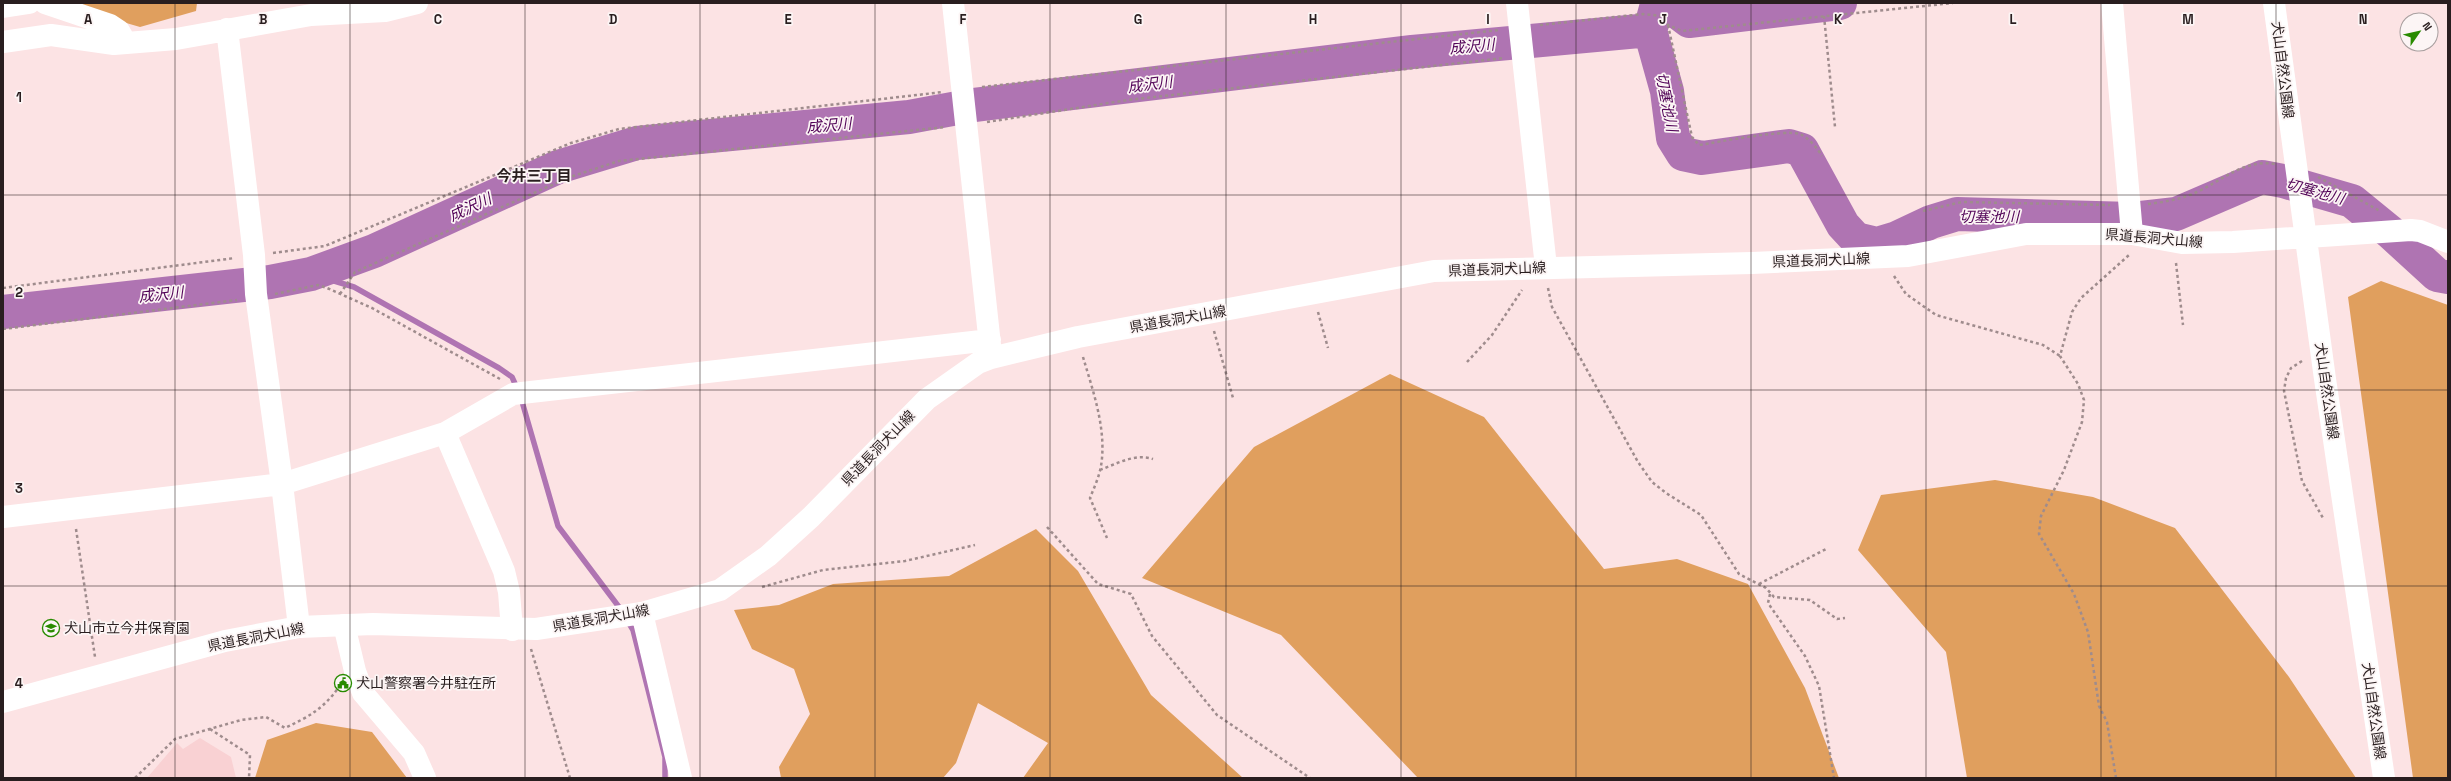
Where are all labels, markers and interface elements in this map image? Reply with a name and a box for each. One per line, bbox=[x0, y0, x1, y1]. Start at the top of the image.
text: A bbox=[84, 11, 93, 28]
text: B bbox=[259, 11, 268, 28]
text: C bbox=[434, 11, 442, 28]
text: D bbox=[609, 11, 618, 28]
text: E bbox=[784, 11, 792, 28]
text: F bbox=[960, 11, 967, 28]
text: G bbox=[1134, 11, 1142, 28]
text: H bbox=[1309, 11, 1317, 28]
text: I bbox=[1486, 11, 1490, 28]
text: J bbox=[1659, 11, 1667, 28]
text: K bbox=[1834, 11, 1843, 28]
text: L bbox=[2009, 11, 2017, 28]
text: M bbox=[2182, 11, 2194, 28]
text: N bbox=[2359, 11, 2367, 28]
north arrow bbox=[2399, 12, 2439, 52]
text: N bbox=[2419, 19, 2435, 33]
street label: 犬山自然公園線 bbox=[2268, 20, 2298, 120]
water label: 成沢川 bbox=[1449, 34, 1497, 57]
water label: 切塞池川 bbox=[1652, 71, 1682, 135]
water label: 成沢川 bbox=[1127, 72, 1175, 96]
text: 1 bbox=[16, 89, 22, 106]
water label: 成沢川 bbox=[806, 113, 854, 136]
district label: 今井三丁目 bbox=[496, 166, 572, 185]
water label: 切塞池川 bbox=[2284, 174, 2348, 208]
water label: 成沢川 bbox=[446, 188, 496, 225]
water label: 切塞池川 bbox=[1959, 207, 2021, 226]
street label: 県道長洞犬山線 bbox=[2104, 225, 2204, 251]
street label: 県道長洞犬山線 bbox=[1772, 249, 1870, 271]
street label: 県道長洞犬山線 bbox=[1448, 258, 1546, 280]
water label: 成沢川 bbox=[138, 282, 186, 306]
text: 2 bbox=[15, 284, 23, 301]
street label: 県道長洞犬山線 bbox=[1128, 302, 1228, 336]
street label: 犬山自然公園線 bbox=[2311, 341, 2343, 441]
street label: 県道長洞犬山線 bbox=[837, 407, 919, 489]
text: 3 bbox=[15, 480, 23, 497]
street label: 県道長洞犬山線 bbox=[551, 601, 651, 635]
school or university icon: 犬山市立今井保育園 bbox=[41, 618, 61, 638]
place label: 犬山市立今井保育園 bbox=[64, 619, 190, 637]
street label: 県道長洞犬山線 bbox=[206, 619, 306, 655]
street label: 犬山自然公園線 bbox=[2358, 661, 2390, 761]
public building icon: 犬山警察署今井駐在所 bbox=[333, 673, 353, 693]
place label: 犬山警察署今井駐在所 bbox=[356, 674, 496, 692]
text: 4 bbox=[15, 675, 23, 692]

